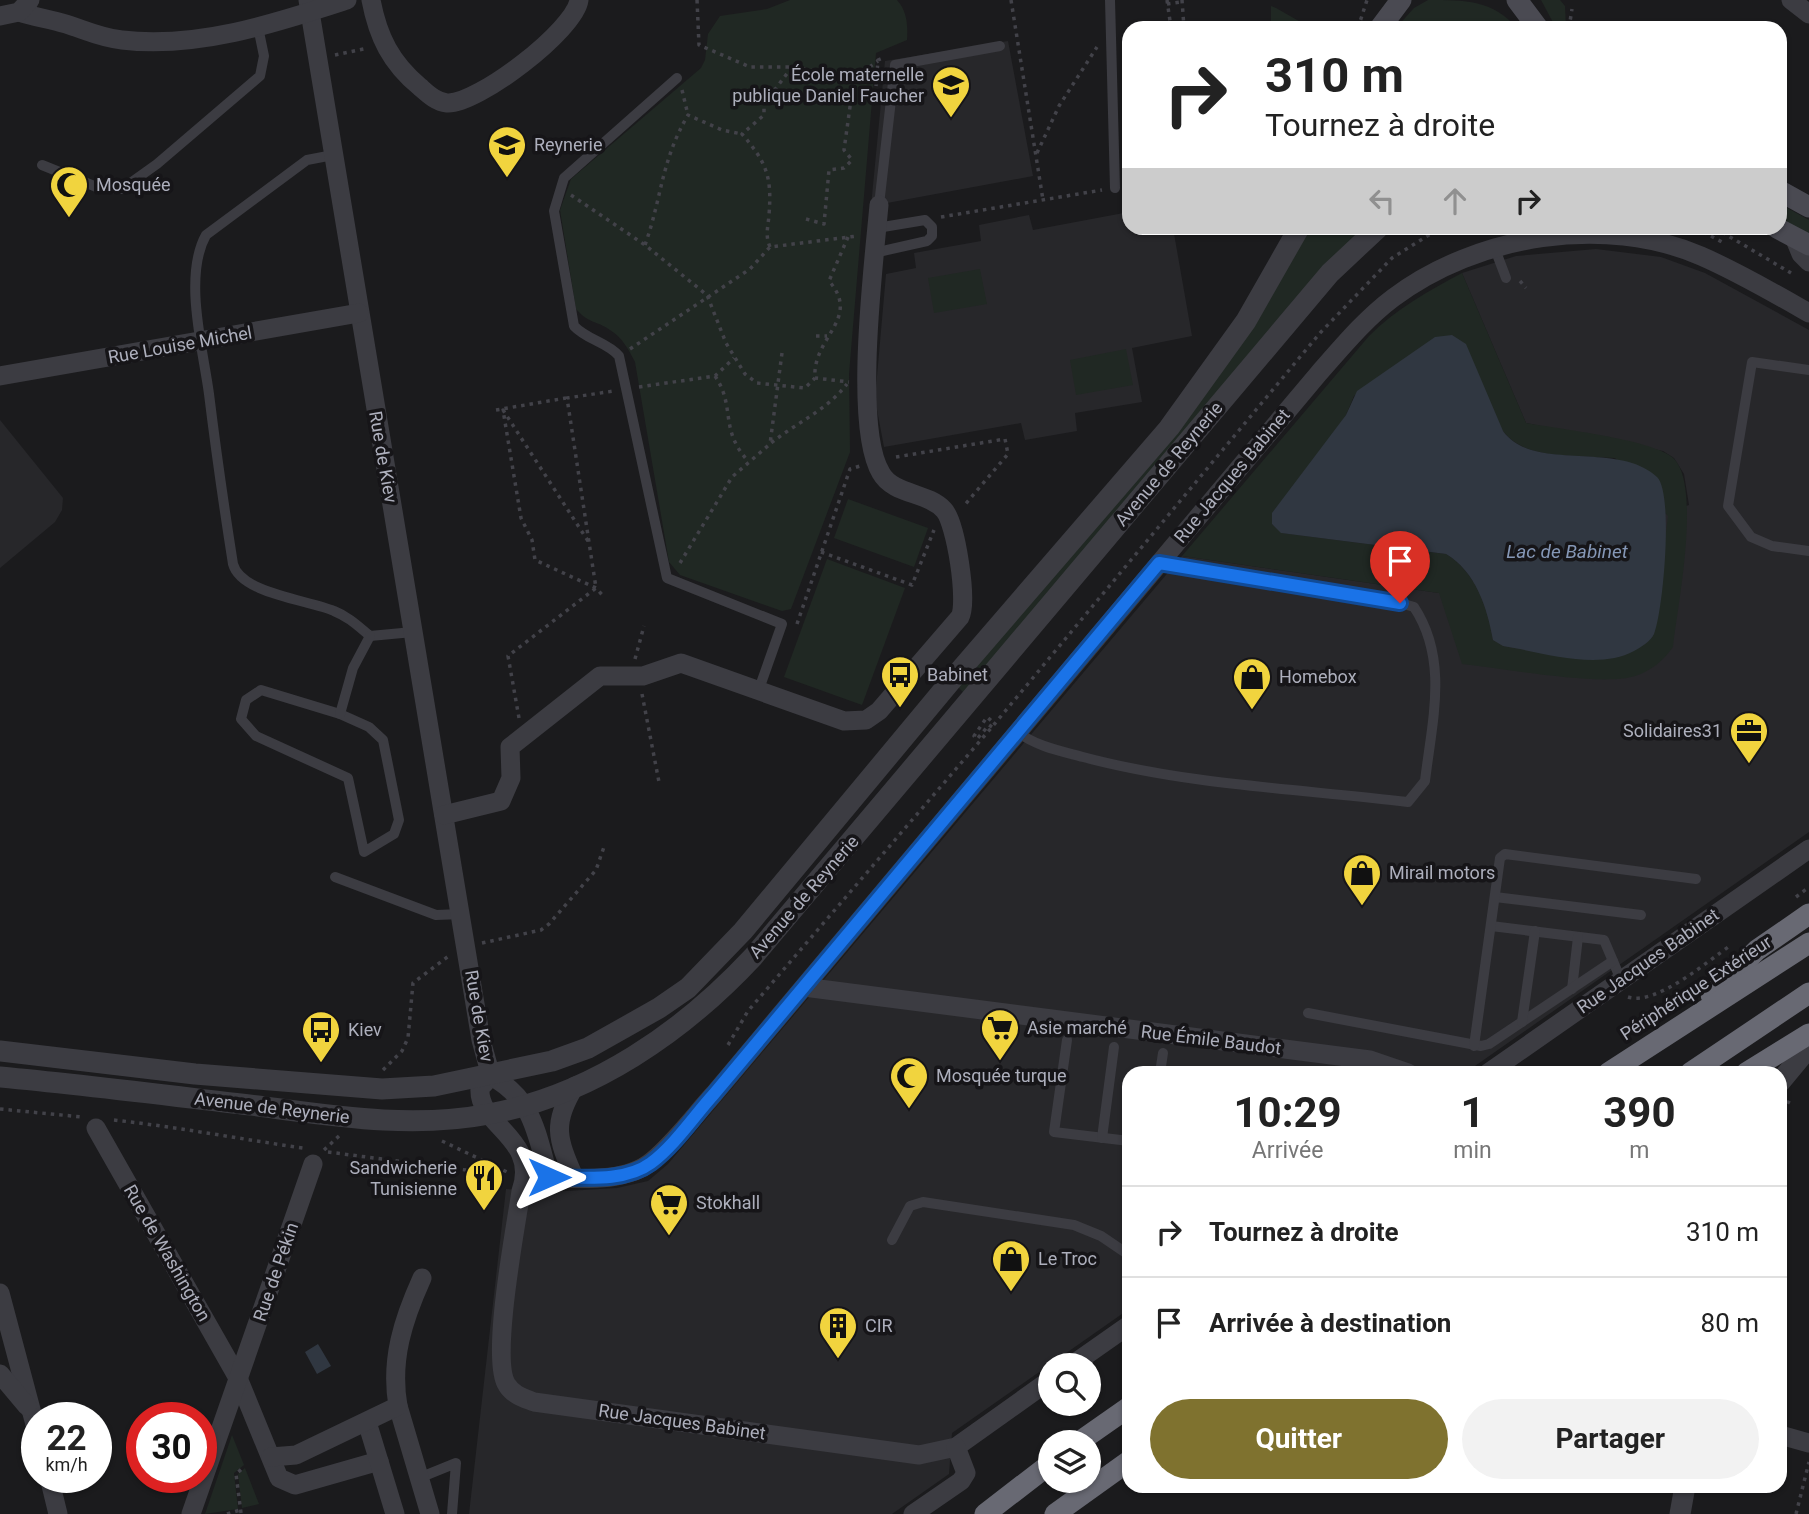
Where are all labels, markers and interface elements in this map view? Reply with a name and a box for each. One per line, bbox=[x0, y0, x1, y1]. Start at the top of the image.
text: 310 m bbox=[1265, 47, 1404, 104]
icon: right bbox=[1150, 49, 1241, 140]
place label: École maternelle publique Daniel Faucher bbox=[732, 64, 924, 106]
school or university icon: École maternelle publique Daniel Faucher bbox=[930, 64, 972, 119]
text: Tournez à droite bbox=[1265, 106, 1495, 144]
school or university icon: Reynerie bbox=[486, 124, 528, 179]
place label: Reynerie bbox=[534, 134, 603, 155]
mosque icon: Mosquée bbox=[48, 164, 90, 219]
place label: Mosquée bbox=[96, 174, 171, 195]
icon: left bbox=[1363, 182, 1401, 220]
icon: ahead bbox=[1436, 182, 1474, 220]
icon: right bbox=[1509, 182, 1547, 220]
street label: Rue Louise Michel bbox=[106, 321, 254, 368]
street label: Avenue de Reynerie bbox=[1110, 397, 1227, 530]
street label: Rue Jacques Babinet bbox=[1169, 404, 1294, 547]
street label: Rue de Kiev bbox=[365, 409, 402, 505]
pin bbox=[1370, 531, 1430, 603]
water label: Lac de Babinet bbox=[1506, 540, 1629, 563]
icon: arrive bbox=[1381, 542, 1419, 580]
bus stop icon: Babinet bbox=[879, 654, 921, 709]
shop icon: Homebox bbox=[1231, 656, 1273, 711]
place label: Babinet bbox=[927, 664, 988, 685]
place label: Homebox bbox=[1279, 666, 1357, 687]
office icon: Solidaires31 bbox=[1728, 710, 1770, 765]
place label: Solidaires31 bbox=[1623, 720, 1722, 741]
street label: Avenue de Reynerie bbox=[745, 831, 863, 962]
shop icon: Mirail motors bbox=[1341, 852, 1383, 907]
place label: Mirail motors bbox=[1389, 862, 1495, 883]
street label: Rue Jacques Babinet bbox=[1573, 904, 1723, 1018]
street label: Périphérique Extérieur bbox=[1616, 931, 1775, 1044]
street label: Rue de Kiev bbox=[461, 968, 498, 1064]
supermarket icon: Asie marché bbox=[979, 1007, 1021, 1062]
bus stop icon: Kiev bbox=[300, 1009, 342, 1064]
place label: Asie marché bbox=[1027, 1017, 1127, 1038]
place label: Kiev bbox=[348, 1019, 382, 1040]
street label: Rue Émile Baudot bbox=[1140, 1020, 1282, 1059]
mosque icon: Mosquée turque bbox=[888, 1055, 930, 1110]
place label: Mosquée turque bbox=[936, 1065, 1066, 1086]
street label: Avenue de Reynerie bbox=[193, 1088, 351, 1127]
text: 10:29 bbox=[1234, 1088, 1342, 1137]
text: 1 bbox=[1460, 1088, 1485, 1137]
text: 390 bbox=[1603, 1088, 1676, 1137]
text: Arrivée bbox=[1252, 1137, 1323, 1164]
text: min bbox=[1453, 1137, 1492, 1164]
text: m bbox=[1629, 1137, 1649, 1164]
position arrow bbox=[512, 1140, 586, 1214]
place label: Sandwicherie Tunisienne bbox=[350, 1157, 457, 1199]
restaurant icon: Sandwicherie Tunisienne bbox=[463, 1157, 505, 1212]
street label: Rue de Washington bbox=[120, 1181, 215, 1325]
supermarket icon: Stokhall bbox=[648, 1182, 690, 1237]
place label: Stokhall bbox=[696, 1192, 760, 1213]
icon: right bbox=[1150, 1213, 1188, 1251]
text: Tournez à droite bbox=[1209, 1217, 1399, 1247]
text: 310 m bbox=[1686, 1217, 1759, 1247]
street label: Rue de Pékin bbox=[249, 1220, 302, 1324]
shop icon: Le Troc bbox=[990, 1238, 1032, 1293]
place label: Le Troc bbox=[1038, 1248, 1097, 1269]
icon: arrive bbox=[1150, 1304, 1188, 1342]
building icon: CIR bbox=[817, 1305, 859, 1360]
text: Arrivée à destination bbox=[1209, 1308, 1451, 1338]
text: 80 m bbox=[1701, 1308, 1759, 1338]
place label: CIR bbox=[865, 1315, 893, 1336]
map controls bbox=[1038, 1353, 1101, 1493]
button: search bbox=[1038, 1353, 1101, 1416]
street label: Rue Jacques Babinet bbox=[597, 1399, 767, 1444]
button: Quitter bbox=[1150, 1399, 1448, 1479]
button: Partager bbox=[1462, 1399, 1759, 1479]
speed limit sign: 30 bbox=[126, 1402, 217, 1493]
text: 22 bbox=[46, 1418, 87, 1459]
button: layers bbox=[1038, 1430, 1101, 1493]
text: km/h bbox=[45, 1454, 88, 1475]

